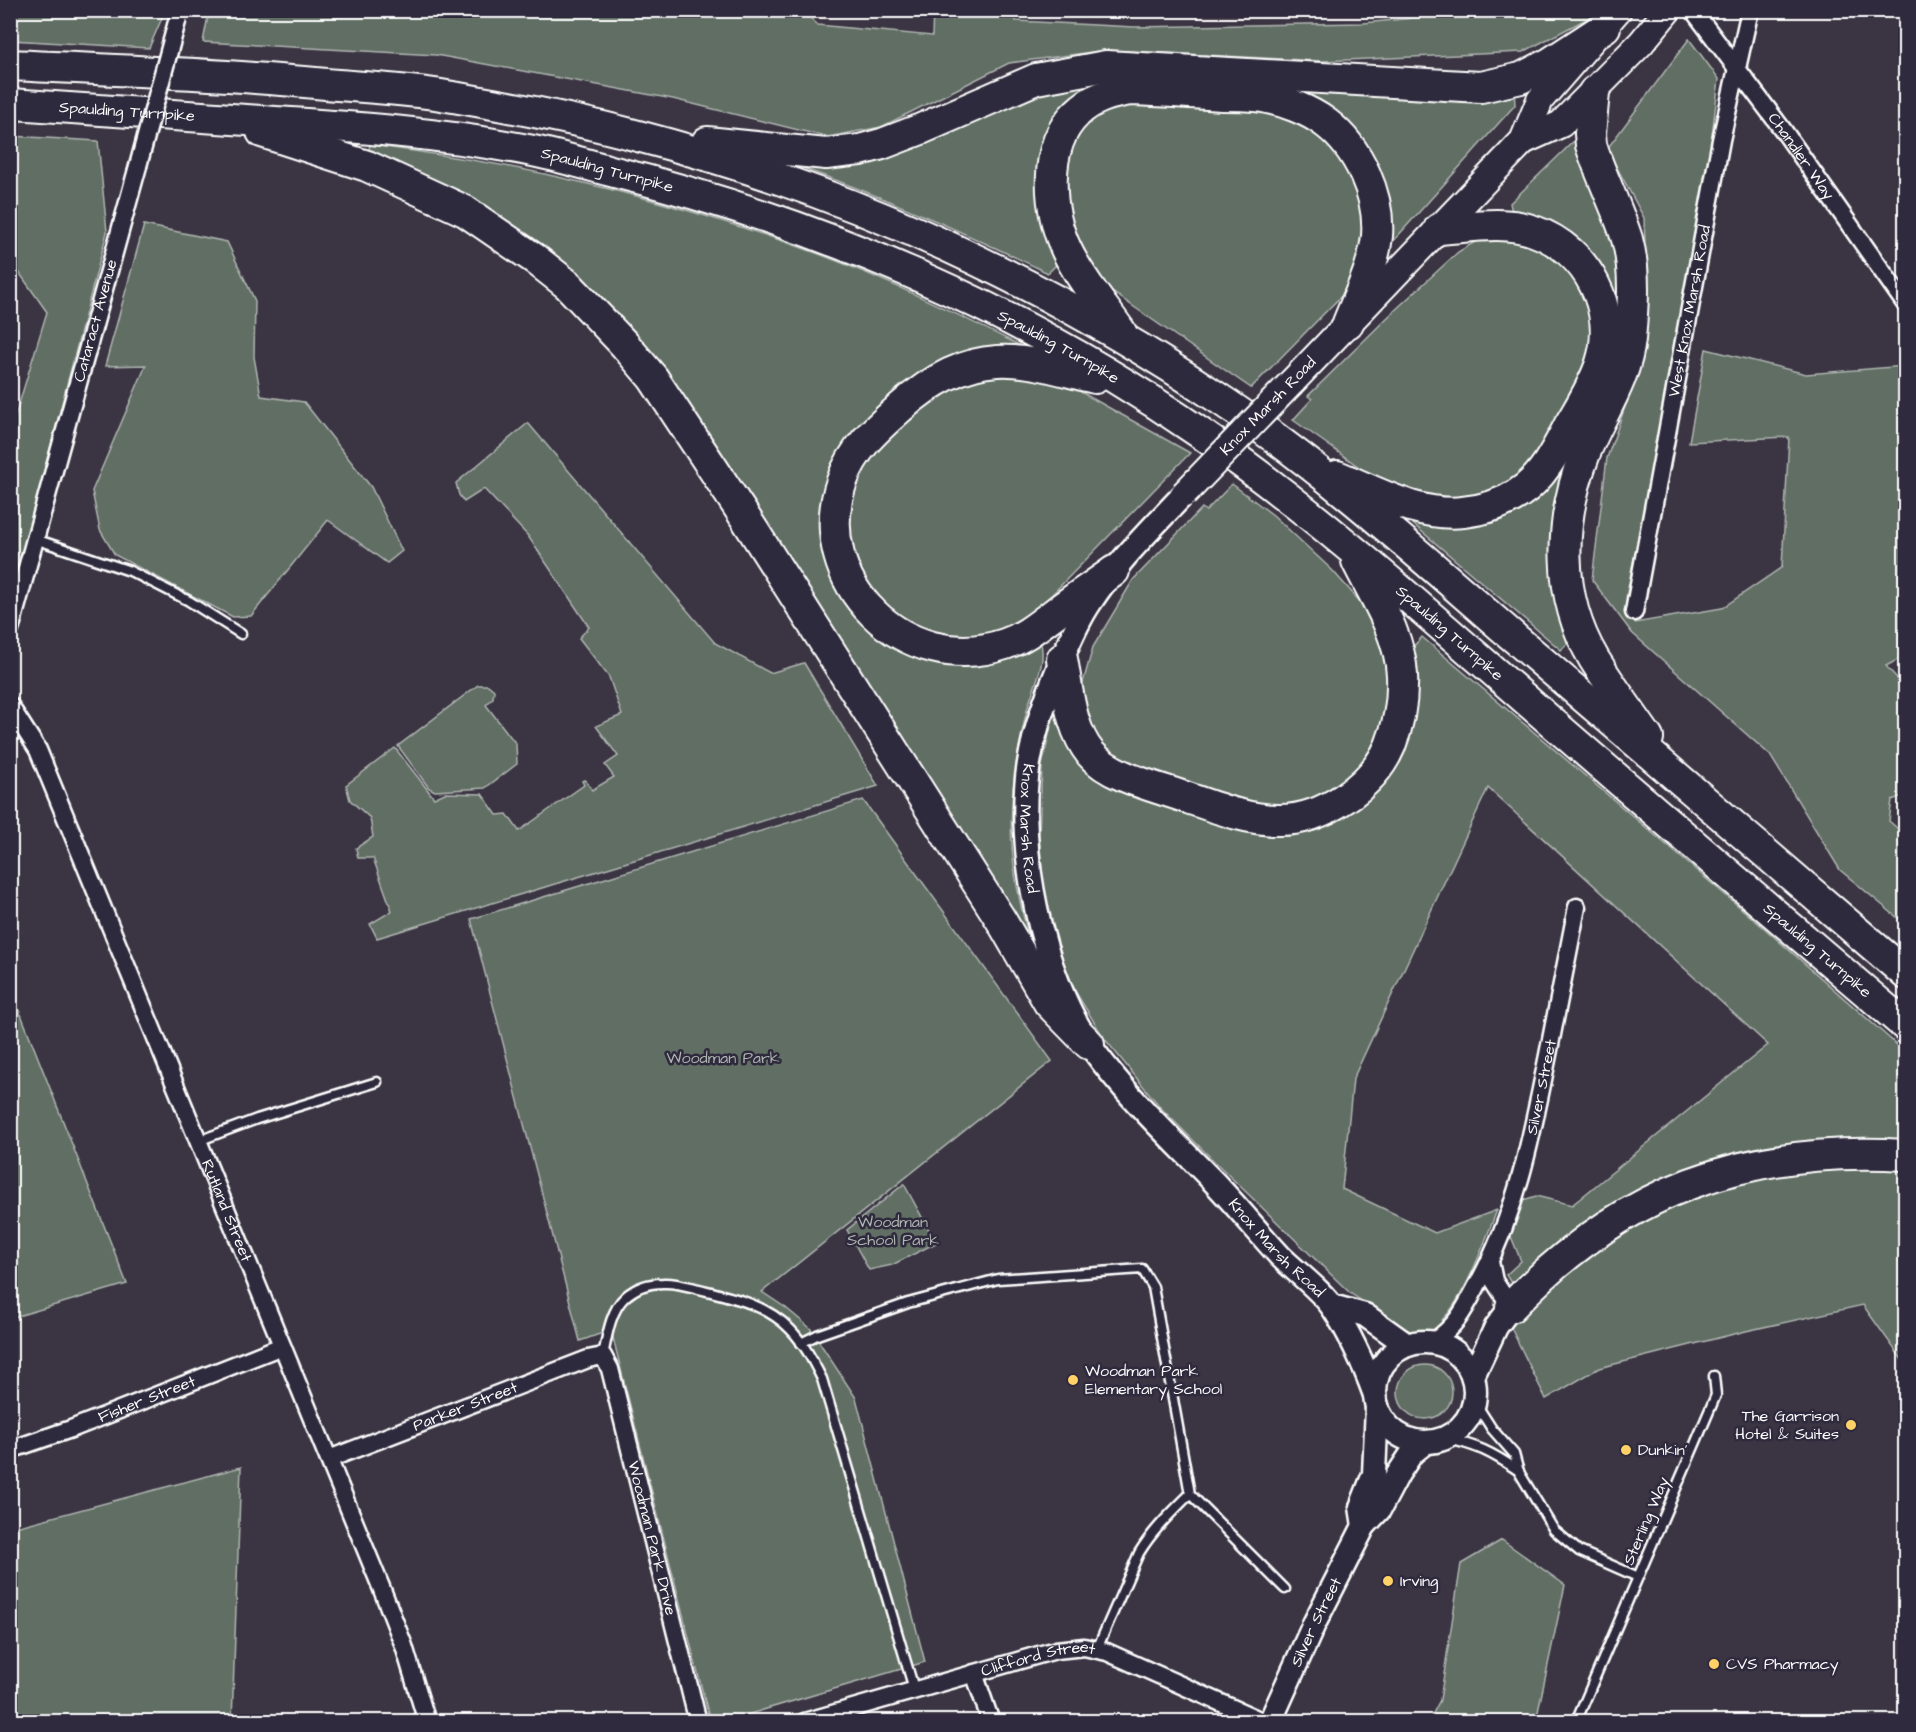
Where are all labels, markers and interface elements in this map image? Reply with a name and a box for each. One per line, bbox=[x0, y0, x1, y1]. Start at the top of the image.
street label: Spaulding Turnpike bbox=[58, 96, 196, 127]
street label: Chandler Way bbox=[1763, 108, 1840, 205]
street label: Spaulding Turnpike bbox=[539, 142, 676, 198]
street label: West Knox Marsh Road bbox=[1663, 223, 1716, 399]
street label: Cataract Avenue bbox=[68, 257, 123, 384]
street label: Spaulding Turnpike bbox=[994, 304, 1124, 389]
street label: Knox Marsh Road bbox=[1215, 352, 1321, 460]
street label: Spaulding Turnpike bbox=[1391, 580, 1508, 686]
street label: Knox Marsh Road bbox=[1014, 762, 1044, 895]
street label: Spaulding Turnpike bbox=[1759, 898, 1877, 1003]
street label: Silver Street bbox=[1521, 1037, 1562, 1137]
park label: Woodman Park bbox=[666, 1047, 780, 1069]
street label: Rutland Street bbox=[196, 1156, 258, 1266]
street label: Knox Marsh Road bbox=[1223, 1194, 1330, 1302]
park label: Woodman School Park bbox=[847, 1211, 939, 1251]
place label: Woodman Park Elementary School bbox=[1085, 1360, 1222, 1401]
street label: Fisher Street bbox=[95, 1370, 199, 1428]
marker: Woodman Park Elementary School bbox=[1066, 1373, 1080, 1387]
street label: Parker Street bbox=[410, 1376, 521, 1437]
place label: The Garrison Hotel & Suites bbox=[1735, 1405, 1839, 1445]
marker: The Garrison Hotel & Suites bbox=[1844, 1418, 1858, 1432]
place label: Dunkin' bbox=[1638, 1439, 1687, 1461]
marker: Dunkin' bbox=[1619, 1443, 1633, 1457]
street label: Woodman Park Drive bbox=[622, 1459, 682, 1618]
street label: Sterling Way bbox=[1618, 1473, 1675, 1569]
place label: Irving bbox=[1400, 1570, 1438, 1593]
street label: Silver Street bbox=[1285, 1573, 1347, 1670]
marker: Irving bbox=[1381, 1574, 1395, 1588]
street label: Clifford Street bbox=[978, 1635, 1098, 1682]
place label: CVS Pharmacy bbox=[1726, 1653, 1839, 1676]
marker: CVS Pharmacy bbox=[1707, 1657, 1721, 1671]

